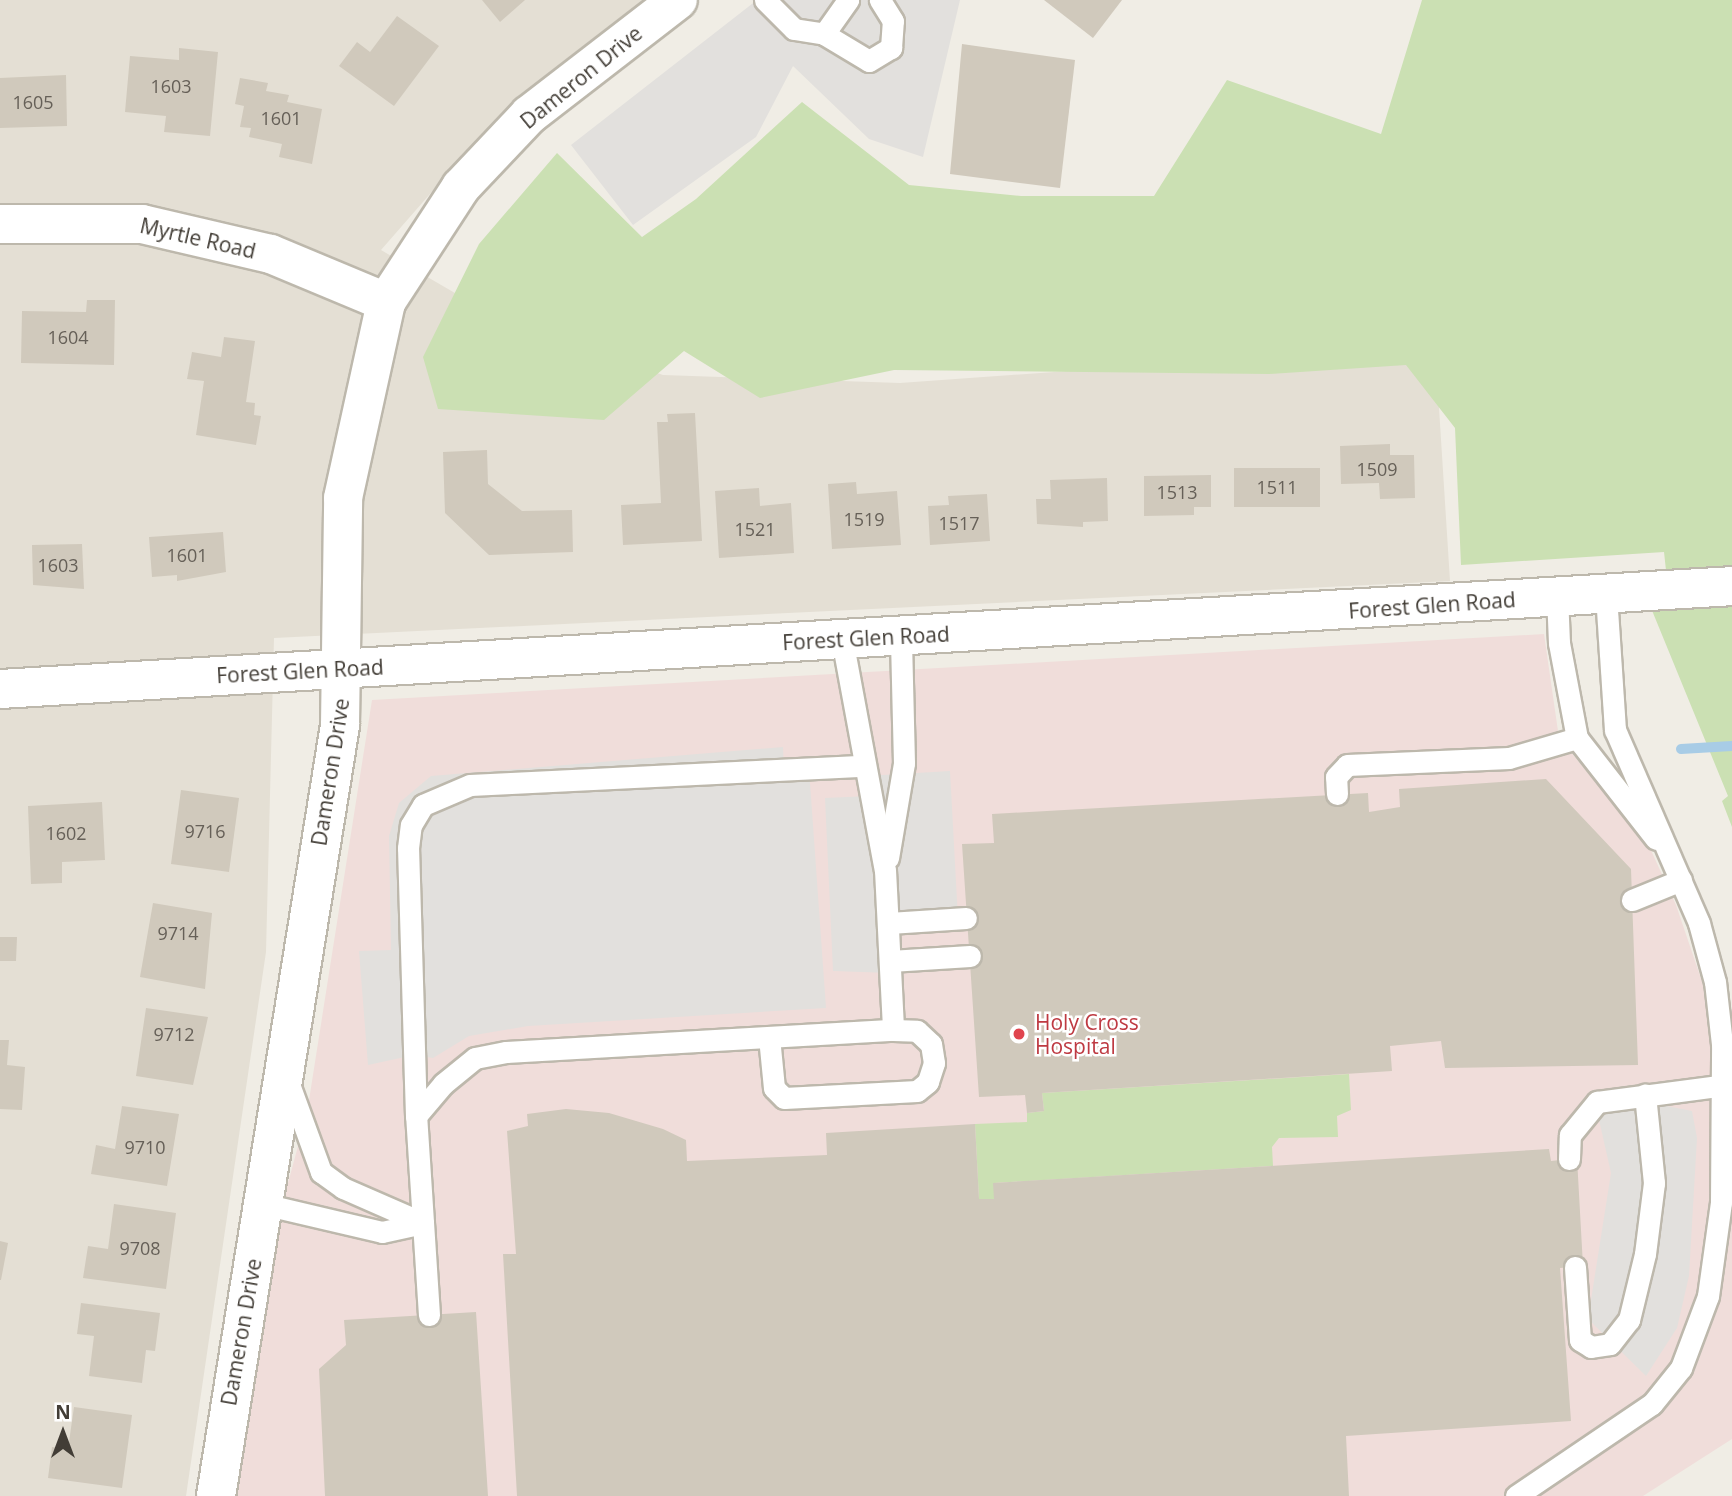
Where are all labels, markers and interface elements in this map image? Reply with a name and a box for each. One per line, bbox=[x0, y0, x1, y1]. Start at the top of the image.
street label: Dameron Drive bbox=[515, 20, 647, 134]
house number: 1603 bbox=[150, 75, 192, 97]
house number: 1605 bbox=[12, 91, 54, 113]
house number: 1601 bbox=[260, 107, 302, 129]
street label: Myrtle Road bbox=[138, 212, 258, 264]
house number: 1604 bbox=[47, 326, 89, 348]
house number: 1509 bbox=[1356, 458, 1398, 480]
house number: 1511 bbox=[1256, 476, 1298, 498]
house number: 1513 bbox=[1156, 481, 1198, 503]
house number: 1519 bbox=[843, 508, 885, 530]
house number: 1517 bbox=[938, 512, 980, 534]
house number: 1521 bbox=[734, 518, 776, 540]
house number: 1601 bbox=[166, 544, 208, 566]
house number: 1603 bbox=[37, 554, 79, 576]
street label: Forest Glen Road bbox=[1348, 587, 1516, 623]
street label: Forest Glen Road bbox=[782, 621, 950, 655]
street label: Forest Glen Road bbox=[216, 654, 384, 688]
street label: Dameron Drive bbox=[306, 696, 354, 848]
house number: 9716 bbox=[184, 820, 226, 842]
house number: 1602 bbox=[45, 822, 87, 844]
house number: 9714 bbox=[157, 922, 199, 944]
place label: Holy Cross Hospital bbox=[1035, 1009, 1139, 1059]
house number: 9712 bbox=[153, 1023, 195, 1045]
marker: Holy Cross Hospital bbox=[1009, 1024, 1029, 1044]
house number: 9710 bbox=[124, 1136, 166, 1158]
house number: 9708 bbox=[119, 1237, 161, 1259]
street label: Dameron Drive bbox=[216, 1256, 266, 1408]
north arrow bbox=[28, 1398, 98, 1468]
text: N bbox=[55, 1399, 71, 1425]

